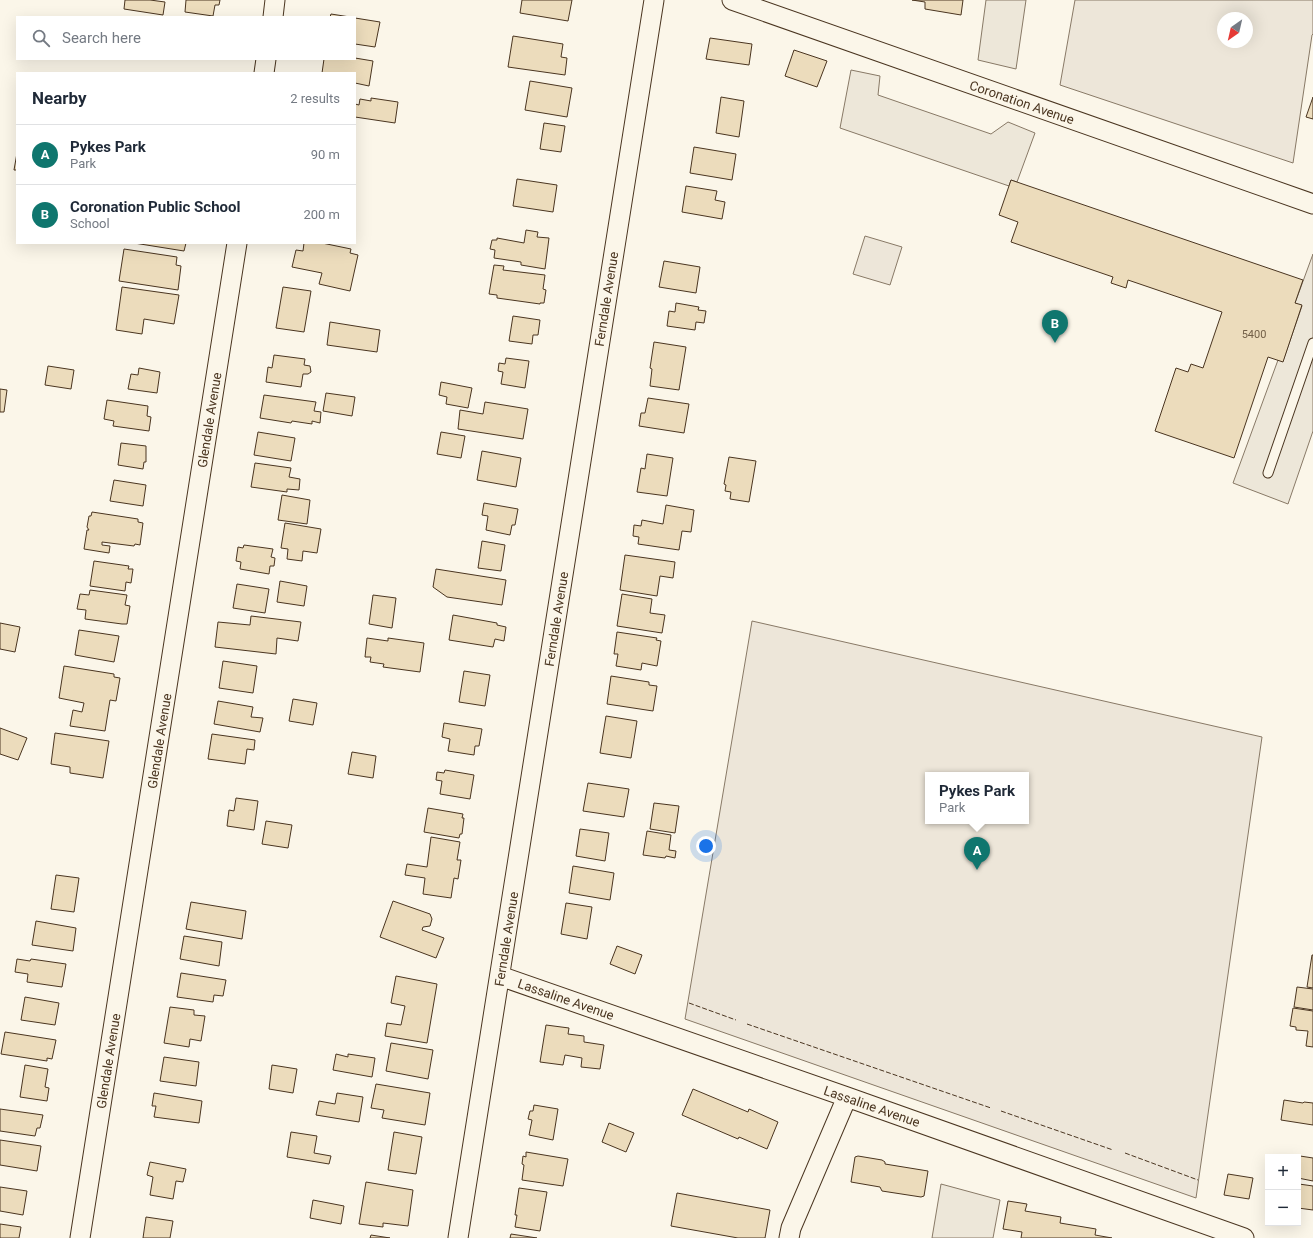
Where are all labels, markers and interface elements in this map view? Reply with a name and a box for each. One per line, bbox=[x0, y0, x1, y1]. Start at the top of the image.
north arrow bbox=[1217, 12, 1253, 48]
search box bbox=[16, 16, 356, 60]
icon: search bbox=[30, 27, 52, 49]
text: Search here bbox=[62, 29, 141, 47]
street label: Coronation Avenue bbox=[968, 78, 1076, 127]
text: Nearby bbox=[32, 88, 87, 108]
text: 2 results bbox=[290, 91, 340, 106]
text: Pykes Park bbox=[70, 138, 146, 156]
text: A bbox=[41, 147, 49, 162]
text: 90 m bbox=[311, 147, 340, 162]
text: Park bbox=[70, 156, 96, 171]
text: Coronation Public School bbox=[70, 198, 240, 216]
text: B bbox=[41, 207, 49, 222]
text: 200 m bbox=[303, 207, 340, 222]
text: School bbox=[70, 216, 110, 231]
street label: Ferndale Avenue bbox=[592, 251, 621, 348]
pin: B bbox=[1042, 310, 1068, 343]
house number: 5400 bbox=[1242, 328, 1266, 341]
street label: Glendale Avenue bbox=[195, 371, 224, 469]
street label: Ferndale Avenue bbox=[542, 571, 571, 668]
street label: Glendale Avenue bbox=[145, 692, 174, 790]
popup bbox=[925, 772, 1029, 824]
text: Pykes Park bbox=[939, 782, 1015, 800]
text: Park bbox=[939, 800, 965, 815]
your location bbox=[696, 836, 716, 856]
pin: A bbox=[964, 837, 990, 870]
street label: Ferndale Avenue bbox=[492, 891, 521, 988]
street label: Lassaline Avenue bbox=[516, 976, 616, 1023]
street label: Glendale Avenue bbox=[94, 1012, 123, 1110]
street label: Lassaline Avenue bbox=[822, 1083, 922, 1130]
map controls bbox=[1265, 1154, 1301, 1226]
button: + bbox=[1265, 1154, 1301, 1190]
button: − bbox=[1265, 1190, 1301, 1226]

